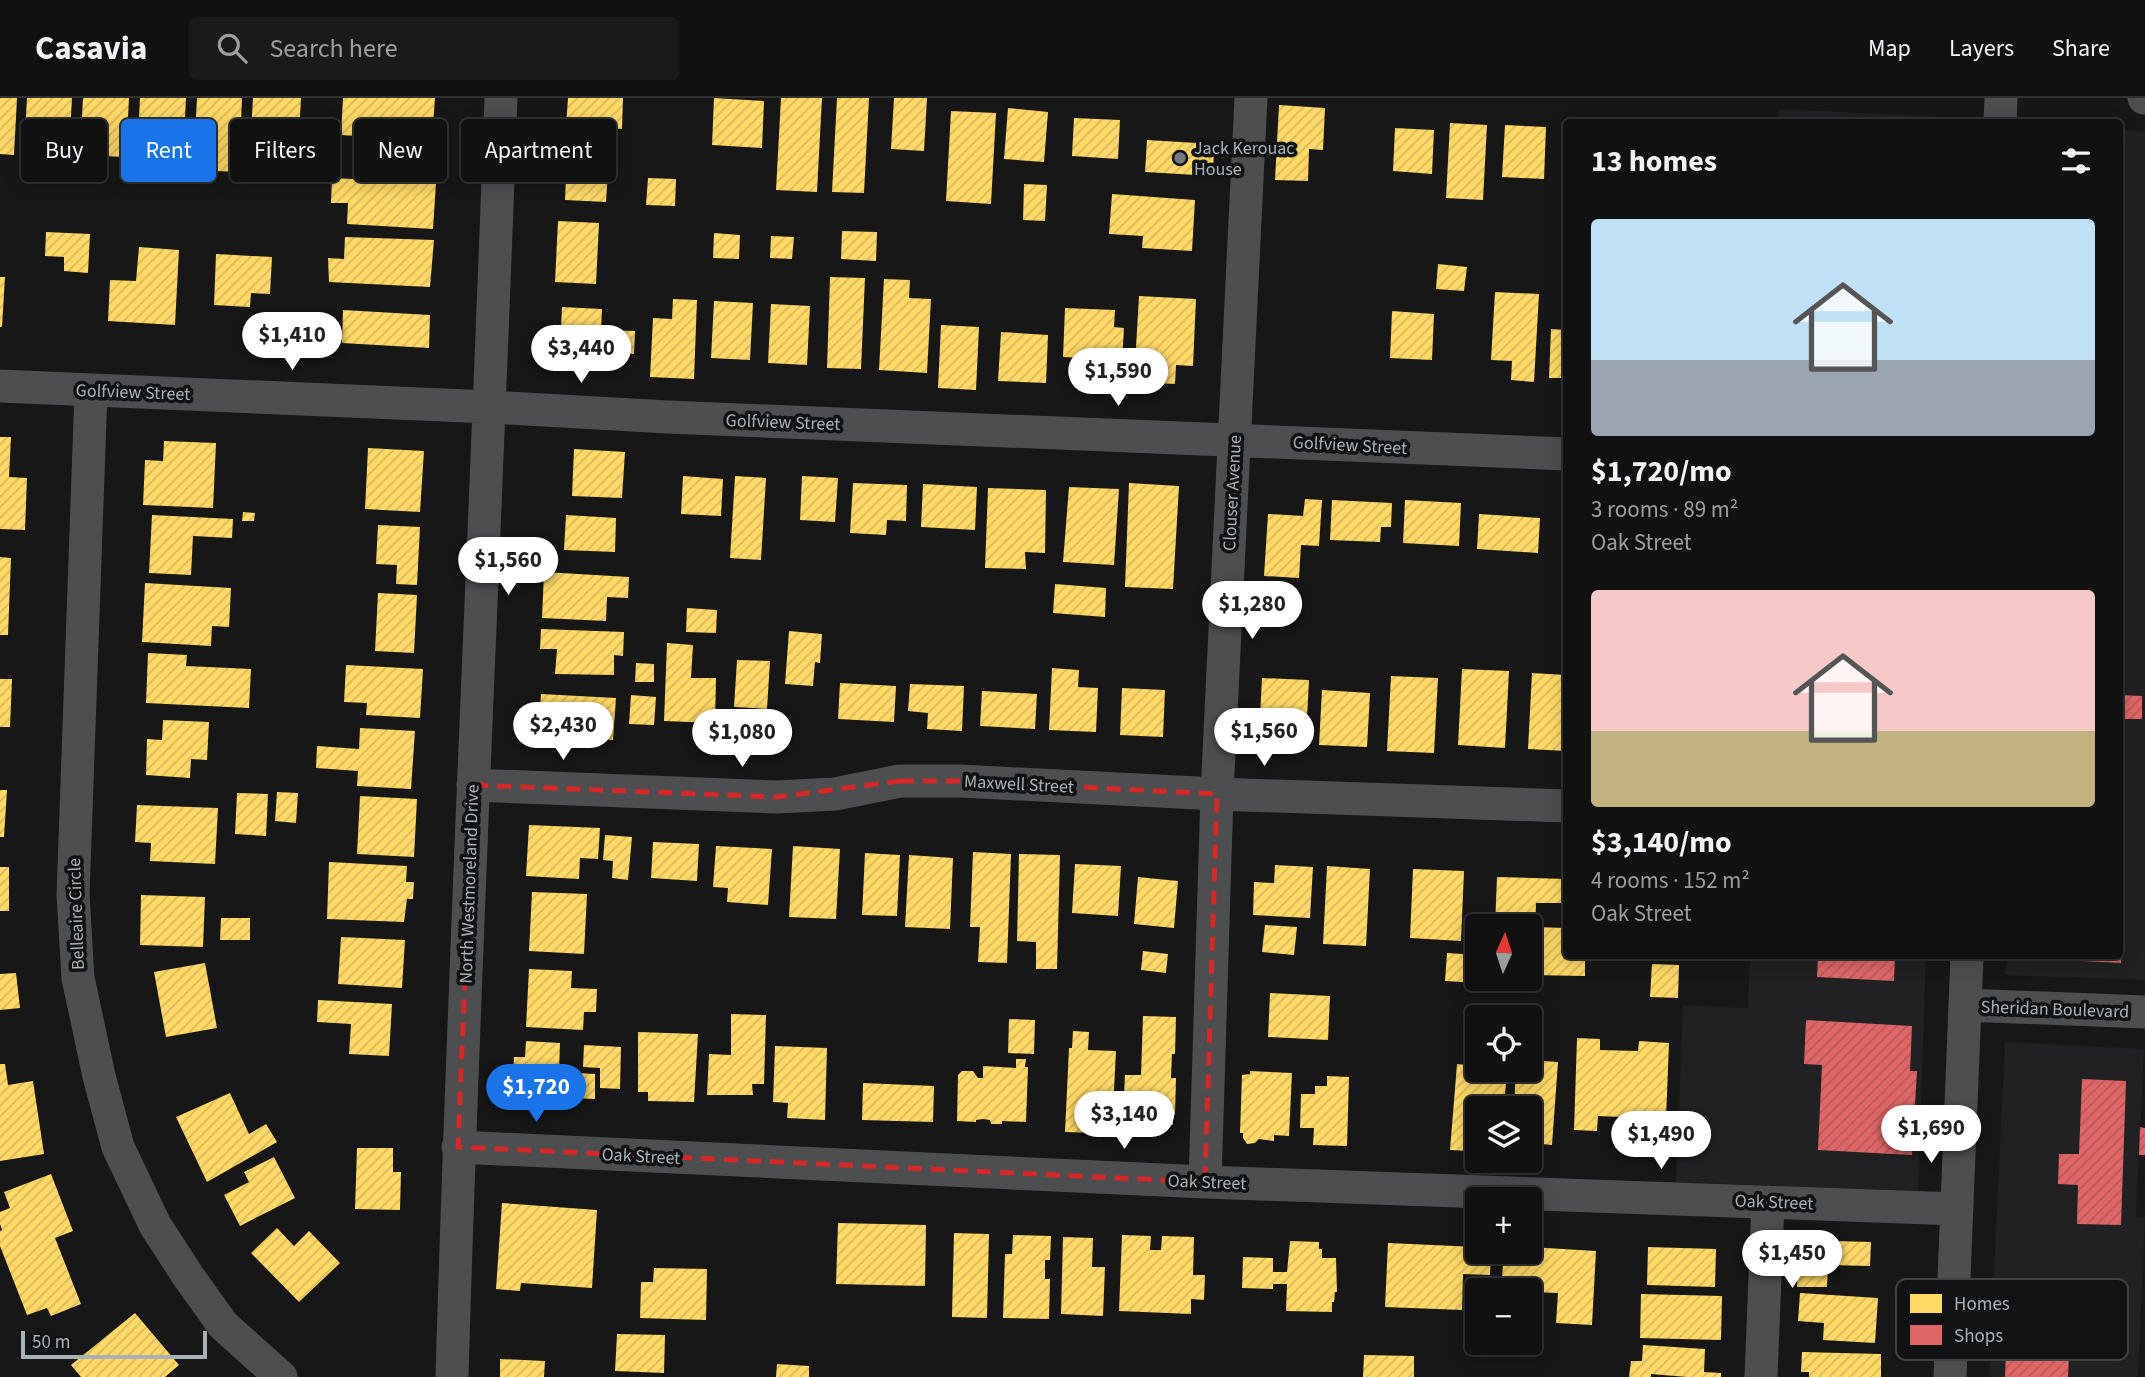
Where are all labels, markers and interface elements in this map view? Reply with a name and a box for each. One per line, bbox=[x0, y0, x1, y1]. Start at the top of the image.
search box bbox=[189, 17, 679, 80]
text: Casavia bbox=[35, 25, 147, 72]
icon: search bbox=[213, 29, 251, 67]
text: Search here bbox=[269, 30, 398, 67]
text: Map bbox=[1868, 31, 1911, 66]
text: Layers bbox=[1949, 31, 2014, 66]
text: Share bbox=[2052, 31, 2110, 66]
chip: Buy bbox=[21, 119, 107, 182]
chip: Rent bbox=[121, 119, 216, 182]
chip: Filters bbox=[230, 119, 340, 182]
chip: New bbox=[354, 119, 447, 182]
chip: Apartment bbox=[461, 119, 616, 182]
place label: Jack Kerouac House bbox=[1194, 136, 1295, 182]
text: 13 homes bbox=[1591, 140, 1717, 183]
icon: filters bbox=[2057, 142, 2095, 180]
marker: Jack Kerouac House bbox=[1172, 150, 1188, 166]
icon: home bbox=[1780, 264, 1906, 390]
pin: $1,410 bbox=[235, 313, 349, 372]
text: $1,410 bbox=[258, 318, 326, 351]
pin: $3,440 bbox=[524, 326, 638, 385]
text: $3,440 bbox=[547, 331, 615, 364]
pin: $1,590 bbox=[1061, 348, 1175, 408]
text: $1,590 bbox=[1084, 354, 1152, 387]
street label: Golfview Street bbox=[75, 378, 191, 407]
street label: Golfview Street bbox=[725, 408, 841, 437]
street label: Golfview Street bbox=[1292, 430, 1408, 461]
street label: Clouser Avenue bbox=[1217, 434, 1248, 552]
text: $1,720/mo bbox=[1591, 450, 1732, 493]
text: 3 rooms · 89 m² bbox=[1591, 493, 1738, 526]
text: Oak Street bbox=[1591, 526, 1691, 559]
pin: $1,560 bbox=[451, 538, 565, 597]
text: $1,560 bbox=[474, 543, 542, 576]
pin: $1,280 bbox=[1195, 582, 1309, 641]
text: $1,280 bbox=[1218, 587, 1286, 620]
icon: home bbox=[1780, 635, 1906, 761]
pin: $2,430 bbox=[506, 702, 620, 762]
text: $2,430 bbox=[529, 708, 597, 741]
pin: $1,560 bbox=[1207, 708, 1321, 768]
pin: $1,080 bbox=[685, 710, 799, 769]
text: $1,560 bbox=[1230, 714, 1298, 747]
text: $1,080 bbox=[708, 715, 776, 748]
street label: Maxwell Street bbox=[963, 769, 1074, 800]
street label: North Westmoreland Drive bbox=[454, 784, 485, 984]
text: $3,140/mo bbox=[1591, 821, 1732, 864]
street label: Belleaire Circle bbox=[62, 858, 91, 970]
text: 4 rooms · 152 m² bbox=[1591, 864, 1750, 897]
text: Oak Street bbox=[1591, 897, 1691, 930]
north arrow bbox=[1465, 914, 1542, 990]
map controls bbox=[1465, 914, 1542, 1355]
street label: Sheridan Boulevard bbox=[1980, 994, 2130, 1025]
button: locate bbox=[1465, 1005, 1542, 1082]
pin: $1,720 bbox=[479, 1065, 593, 1124]
text: $1,720 bbox=[502, 1070, 570, 1103]
pin: $3,140 bbox=[1067, 1091, 1181, 1151]
button: layers bbox=[1465, 1096, 1542, 1173]
text: $3,140 bbox=[1090, 1097, 1158, 1130]
pin: $1,690 bbox=[1874, 1105, 1988, 1165]
text: $1,690 bbox=[1897, 1111, 1965, 1144]
pin: $1,490 bbox=[1604, 1112, 1718, 1171]
text: $1,490 bbox=[1627, 1117, 1695, 1150]
street label: Oak Street bbox=[601, 1142, 681, 1171]
street label: Oak Street bbox=[1167, 1169, 1247, 1196]
button: + bbox=[1465, 1187, 1542, 1264]
street label: Oak Street bbox=[1734, 1189, 1814, 1216]
pin: $1,450 bbox=[1735, 1230, 1849, 1290]
text: $1,450 bbox=[1758, 1236, 1826, 1269]
button: − bbox=[1465, 1278, 1542, 1355]
legend bbox=[1896, 1279, 2128, 1360]
text: Homes bbox=[1954, 1291, 2010, 1318]
text: Shops bbox=[1954, 1323, 2003, 1350]
scale bar bbox=[21, 1328, 206, 1360]
text: 50 m bbox=[32, 1329, 70, 1356]

